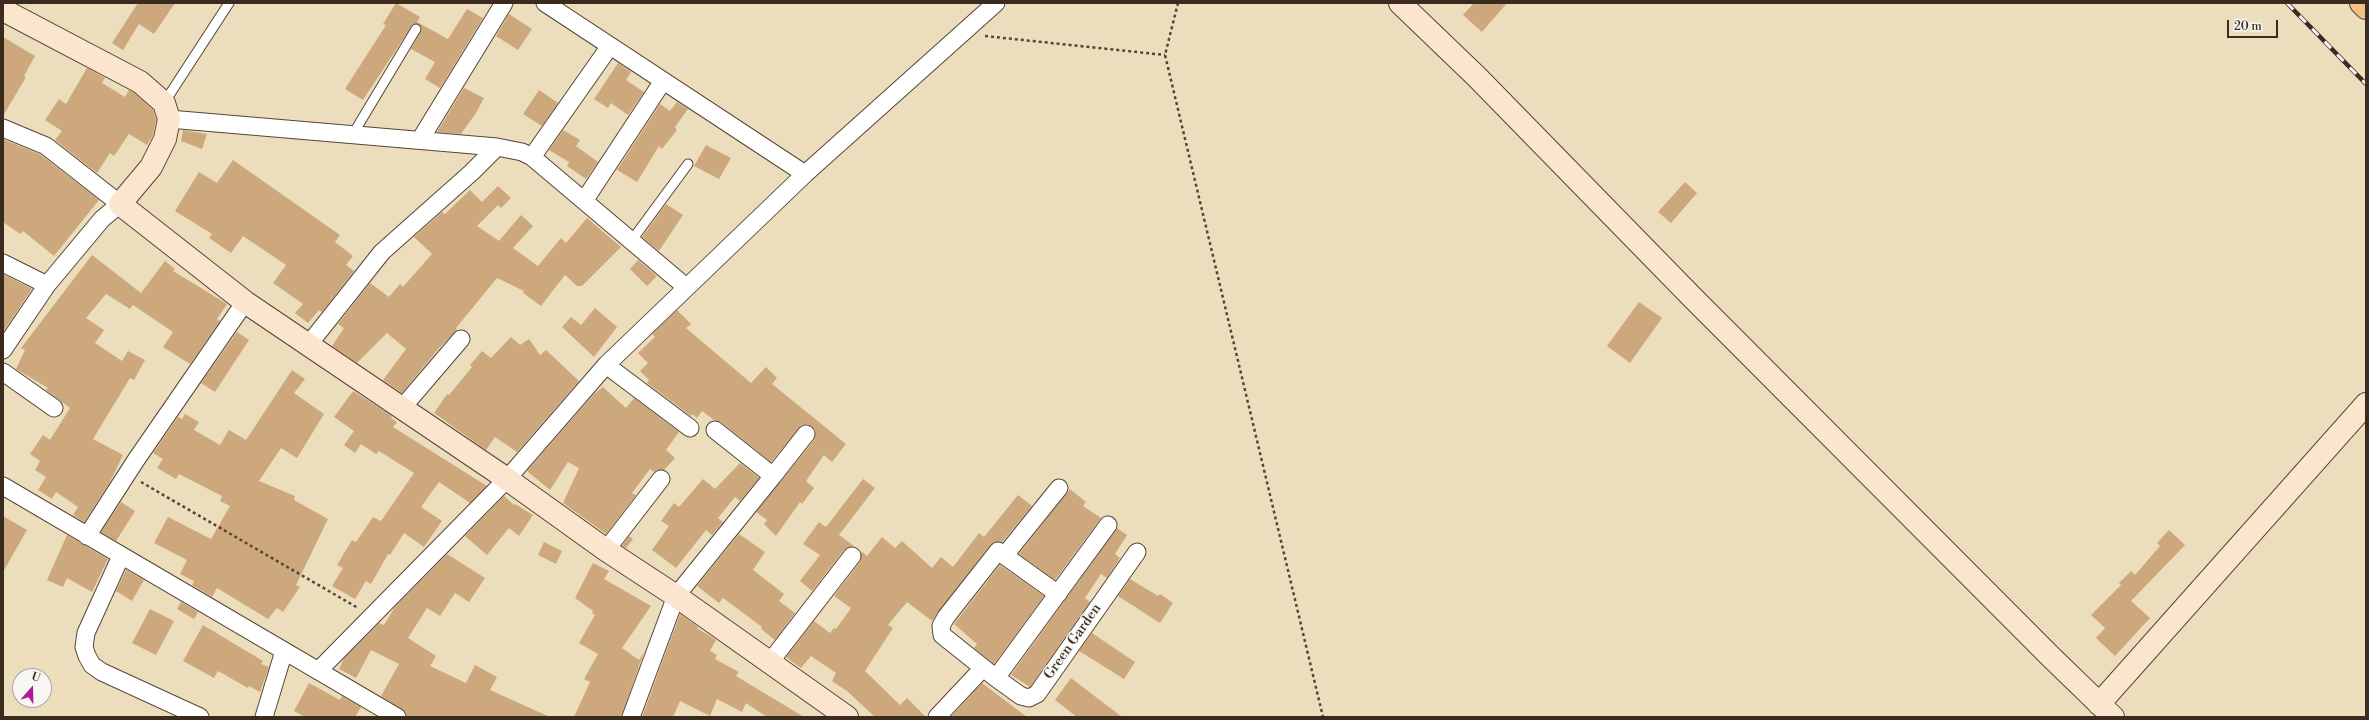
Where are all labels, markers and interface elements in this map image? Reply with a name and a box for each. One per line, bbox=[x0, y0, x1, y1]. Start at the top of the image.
scale bar bbox=[2229, 12, 2280, 38]
text: 20 m bbox=[2234, 19, 2262, 34]
street label: Green Garden bbox=[1041, 601, 1105, 683]
north arrow bbox=[12, 668, 52, 708]
text: U bbox=[29, 670, 42, 686]

